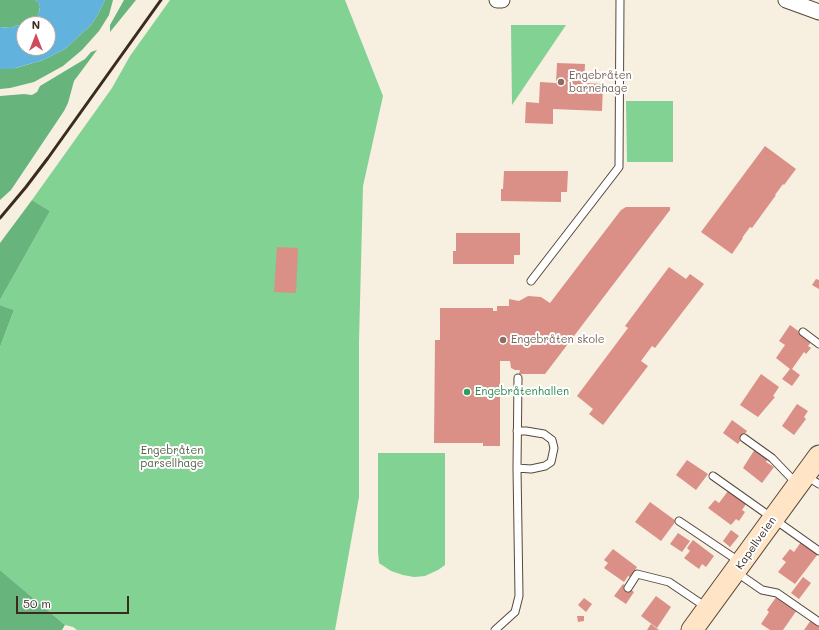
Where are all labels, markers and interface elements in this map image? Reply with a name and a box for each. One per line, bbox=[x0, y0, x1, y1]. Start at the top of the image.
north arrow bbox=[16, 16, 56, 56]
text: N bbox=[32, 17, 40, 32]
place label: Engebråten barnehage bbox=[569, 69, 632, 95]
marker: Engebråten barnehage bbox=[556, 77, 566, 87]
place label: Engebråten skole bbox=[511, 333, 605, 347]
marker: Engebråten skole bbox=[498, 335, 508, 345]
place label: Engebråtenhallen bbox=[475, 385, 569, 399]
marker: Engebråtenhallen bbox=[462, 387, 472, 397]
park label: Engebråten parsellhage bbox=[140, 444, 204, 470]
street label: Kapellveien bbox=[733, 514, 779, 572]
scale bar bbox=[18, 588, 131, 614]
text: 50 m bbox=[23, 595, 51, 611]

